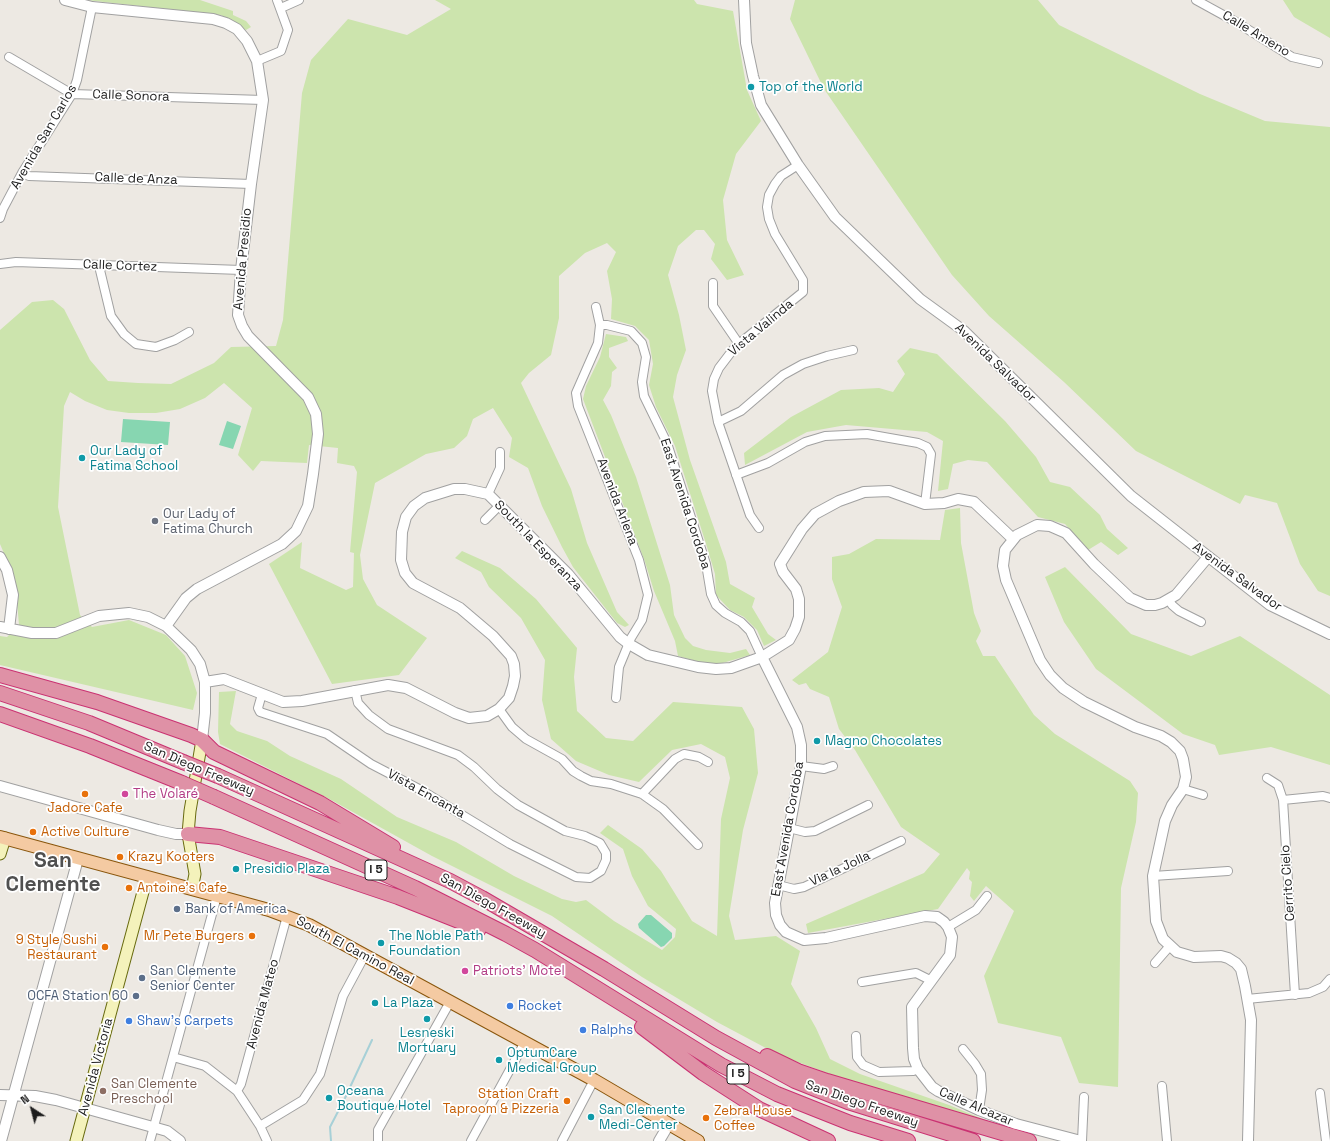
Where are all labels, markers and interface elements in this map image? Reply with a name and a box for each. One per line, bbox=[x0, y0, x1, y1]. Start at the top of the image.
street label: Calle Ameno bbox=[1219, 8, 1293, 60]
place label: Top of the World bbox=[759, 79, 863, 95]
street label: Avenida San Carlos bbox=[8, 82, 80, 192]
marker: Top of the World bbox=[746, 82, 756, 92]
street label: Calle Sonora bbox=[92, 87, 170, 105]
street label: Calle de Anza bbox=[94, 170, 178, 188]
street label: Avenida Presidio bbox=[231, 207, 255, 311]
street label: Calle Cortez bbox=[83, 257, 157, 275]
street label: Vista Valinda bbox=[725, 296, 797, 360]
street label: Avenida Salvador bbox=[951, 320, 1039, 406]
street label: East Avenida Cordoba bbox=[656, 437, 714, 571]
place label: Our Lady of Fatima School bbox=[90, 443, 178, 474]
marker: Our Lady of Fatima School bbox=[77, 453, 87, 463]
street label: Avenida Arlena bbox=[593, 456, 641, 548]
street label: South la Esperanza bbox=[491, 497, 585, 595]
place label: Our Lady of Fatima Church bbox=[163, 506, 253, 537]
marker: Our Lady of Fatima Church bbox=[150, 516, 160, 526]
street label: Avenida Salvador bbox=[1189, 539, 1285, 615]
place label: Magno Chocolates bbox=[825, 733, 942, 749]
marker: Magno Chocolates bbox=[812, 736, 822, 746]
street label: San Diego Freeway bbox=[141, 739, 257, 799]
street label: East Avenida Cordoba bbox=[768, 760, 808, 898]
street label: Vista Encanta bbox=[384, 766, 468, 822]
place label: The Volaré bbox=[133, 786, 198, 802]
marker: Jadore Cafe bbox=[80, 789, 90, 799]
marker: The Volaré bbox=[120, 789, 130, 799]
place label: Jadore Cafe bbox=[47, 800, 123, 816]
place label: Active Culture bbox=[41, 824, 129, 840]
marker: Active Culture bbox=[28, 827, 38, 837]
street label: Cerrito Cielo bbox=[1278, 844, 1298, 922]
district label: San Clemente bbox=[5, 848, 101, 898]
street label: Via la Jolla bbox=[807, 848, 873, 890]
place label: Krazy Kooters bbox=[128, 849, 215, 865]
marker: Krazy Kooters bbox=[115, 852, 125, 862]
road number: I 5 bbox=[365, 860, 387, 880]
place label: Presidio Plaza bbox=[244, 861, 330, 877]
marker: Presidio Plaza bbox=[231, 864, 241, 874]
street label: San Diego Freeway bbox=[437, 870, 549, 942]
place label: Antoine's Cafe bbox=[137, 880, 227, 896]
marker: Antoine's Cafe bbox=[124, 883, 134, 893]
place label: Bank of America bbox=[185, 901, 287, 917]
marker: Bank of America bbox=[172, 904, 182, 914]
street label: South El Camino Real bbox=[293, 913, 417, 989]
place label: Mr Pete Burgers bbox=[144, 928, 244, 944]
place label: The Noble Path Foundation bbox=[389, 928, 484, 959]
marker: Mr Pete Burgers bbox=[247, 931, 257, 941]
place label: 9 Style Sushi Restaurant bbox=[16, 932, 97, 963]
marker: The Noble Path Foundation bbox=[376, 938, 386, 948]
marker: 9 Style Sushi Restaurant bbox=[100, 942, 110, 952]
street label: Avenida Mateo bbox=[243, 957, 283, 1051]
place label: San Clemente Senior Center bbox=[150, 963, 236, 994]
place label: Patriots' Motel bbox=[473, 963, 565, 979]
marker: Patriots' Motel bbox=[460, 966, 470, 976]
marker: San Clemente Senior Center bbox=[137, 973, 147, 983]
place label: OCFA Station 60 bbox=[27, 988, 128, 1004]
marker: OCFA Station 60 bbox=[131, 991, 141, 1001]
place label: La Plaza bbox=[383, 995, 434, 1011]
marker: La Plaza bbox=[370, 998, 380, 1008]
place label: Rocket bbox=[518, 998, 562, 1014]
marker: Rocket bbox=[505, 1001, 515, 1011]
place label: Shaw's Carpets bbox=[137, 1013, 233, 1029]
marker: Lesneski Mortuary bbox=[422, 1014, 432, 1024]
street label: Avenida Victoria bbox=[75, 1016, 117, 1118]
marker: Shaw's Carpets bbox=[124, 1016, 134, 1026]
place label: Ralphs bbox=[591, 1022, 633, 1038]
place label: Lesneski Mortuary bbox=[398, 1025, 456, 1056]
marker: Ralphs bbox=[578, 1025, 588, 1035]
place label: OptumCare Medical Group bbox=[507, 1045, 597, 1076]
marker: OptumCare Medical Group bbox=[494, 1055, 504, 1065]
road number: I 5 bbox=[727, 1064, 749, 1084]
place label: San Clemente Preschool bbox=[111, 1076, 197, 1107]
street label: San Diego Freeway bbox=[803, 1077, 921, 1131]
place label: Oceana Boutique Hotel bbox=[337, 1083, 431, 1114]
street label: Calle Alcazar bbox=[937, 1084, 1015, 1130]
marker: San Clemente Preschool bbox=[98, 1086, 108, 1096]
place label: Station Craft Taproom & Pizzeria bbox=[443, 1086, 559, 1117]
north arrow bbox=[12, 1089, 52, 1129]
text: N bbox=[18, 1091, 32, 1107]
marker: Oceana Boutique Hotel bbox=[324, 1093, 334, 1103]
marker: Station Craft Taproom & Pizzeria bbox=[562, 1096, 572, 1106]
place label: San Clemente Medi-Center bbox=[599, 1102, 685, 1133]
place label: Zebra House Coffee bbox=[714, 1103, 792, 1134]
marker: San Clemente Medi-Center bbox=[586, 1112, 596, 1122]
marker: Zebra House Coffee bbox=[701, 1113, 711, 1123]

